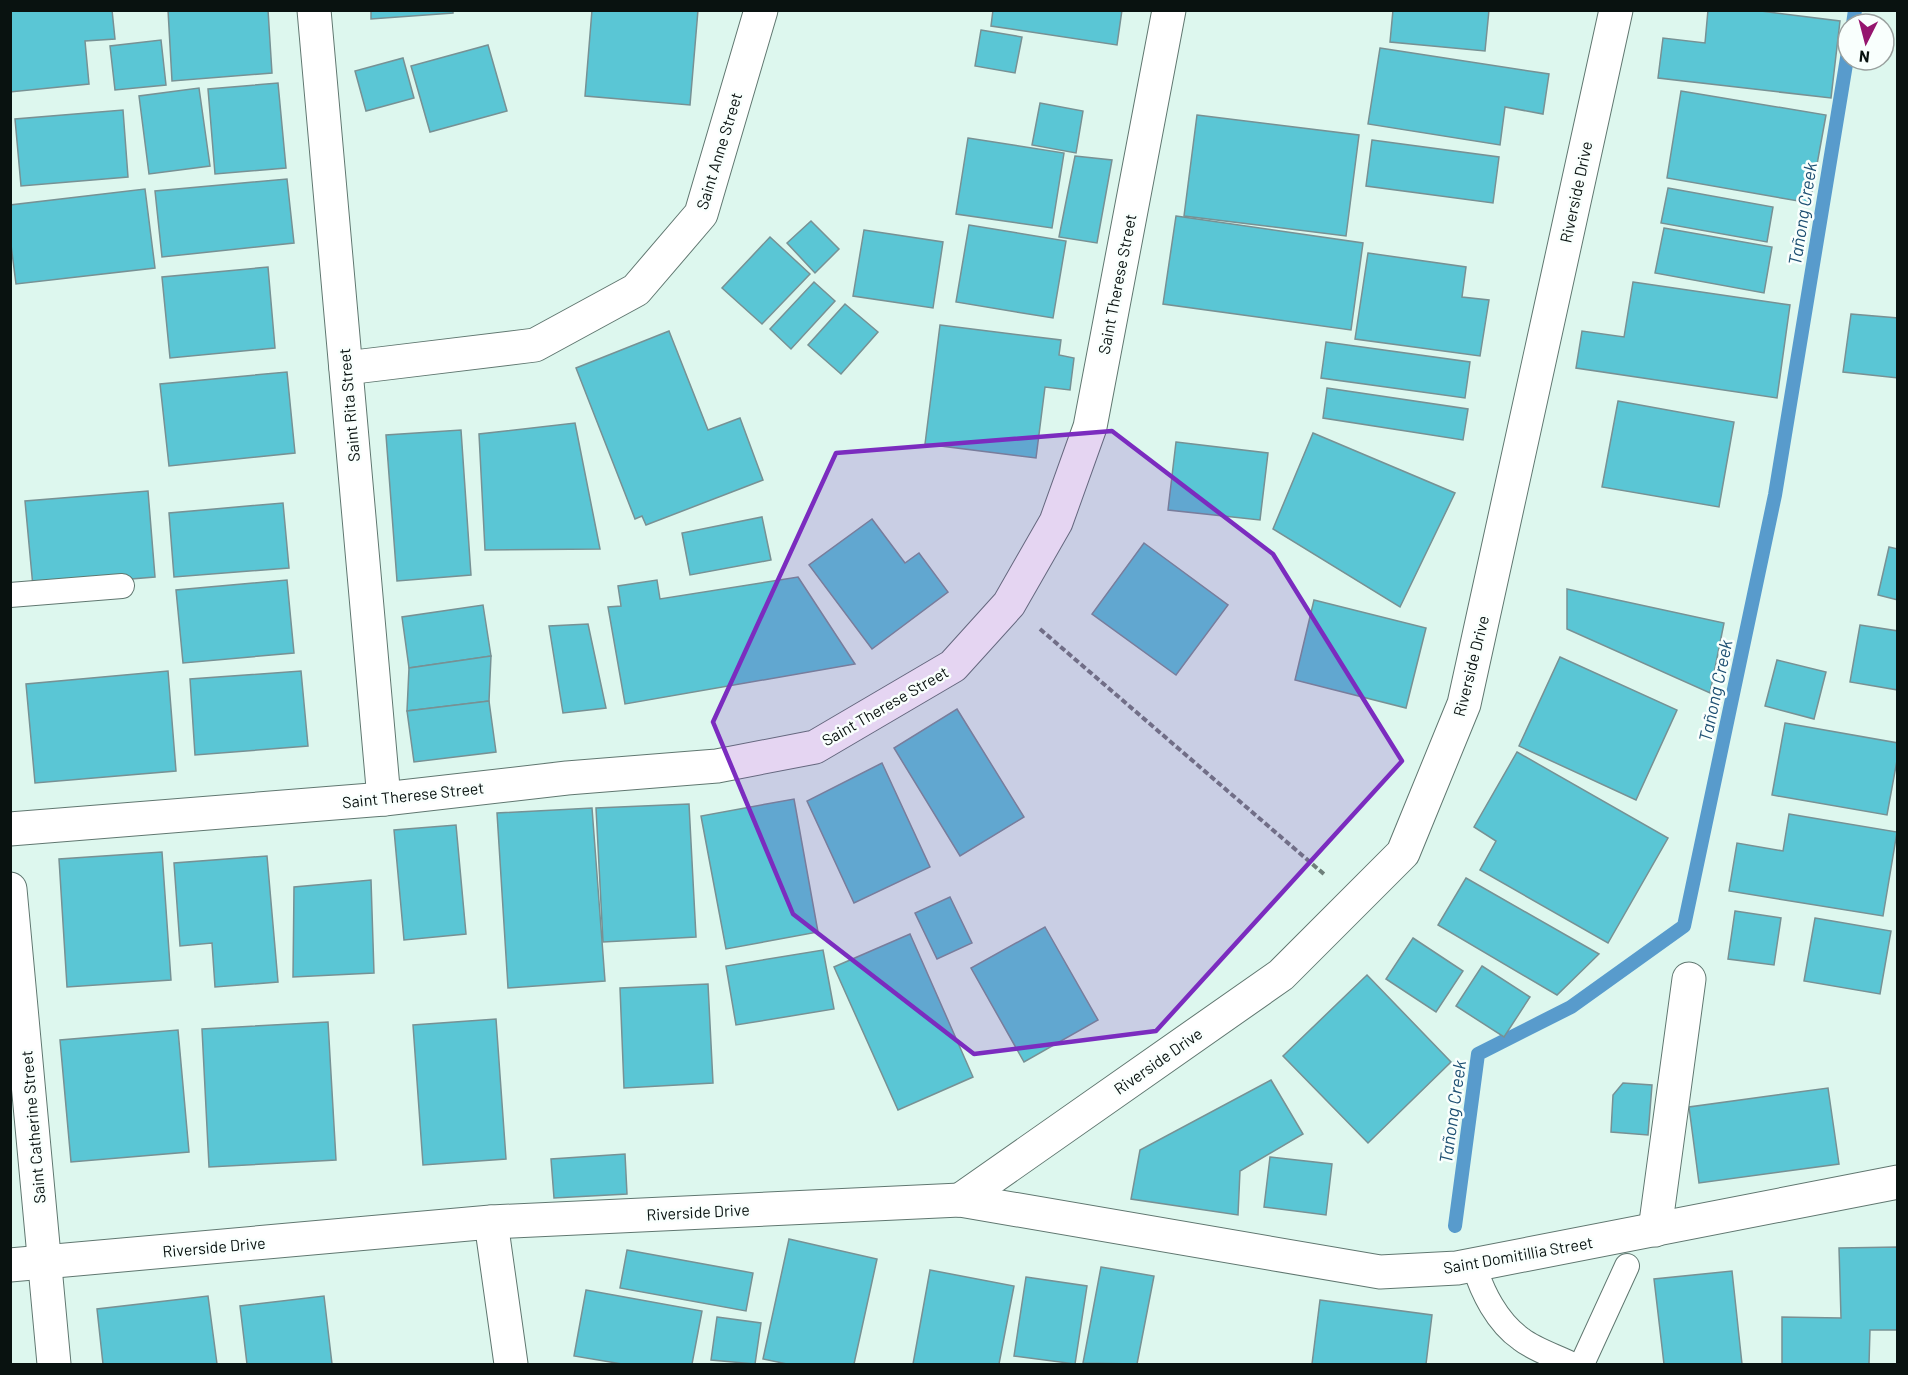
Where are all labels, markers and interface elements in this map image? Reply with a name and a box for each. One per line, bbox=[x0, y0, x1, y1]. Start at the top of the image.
north arrow bbox=[1836, 12, 1896, 72]
text: N bbox=[1858, 47, 1871, 67]
street label: Saint Anne Street bbox=[692, 90, 745, 212]
street label: Riverside Drive bbox=[1555, 139, 1596, 244]
water label: Tañong Creek bbox=[1783, 161, 1821, 267]
street label: Saint Therese Street bbox=[1094, 212, 1139, 356]
street label: Saint Rita Street bbox=[334, 347, 363, 463]
street label: Riverside Drive bbox=[1449, 613, 1492, 718]
water label: Tañong Creek bbox=[1693, 637, 1737, 744]
street label: Saint Therese Street bbox=[818, 662, 951, 749]
street label: Saint Therese Street bbox=[341, 778, 485, 811]
street label: Riverside Drive bbox=[1110, 1023, 1206, 1098]
street label: Saint Catherine Street bbox=[16, 1050, 49, 1204]
water label: Tañong Creek bbox=[1434, 1059, 1470, 1165]
street label: Riverside Drive bbox=[646, 1199, 750, 1224]
street label: Saint Domitillia Street bbox=[1442, 1232, 1594, 1277]
street label: Riverside Drive bbox=[162, 1233, 266, 1260]

